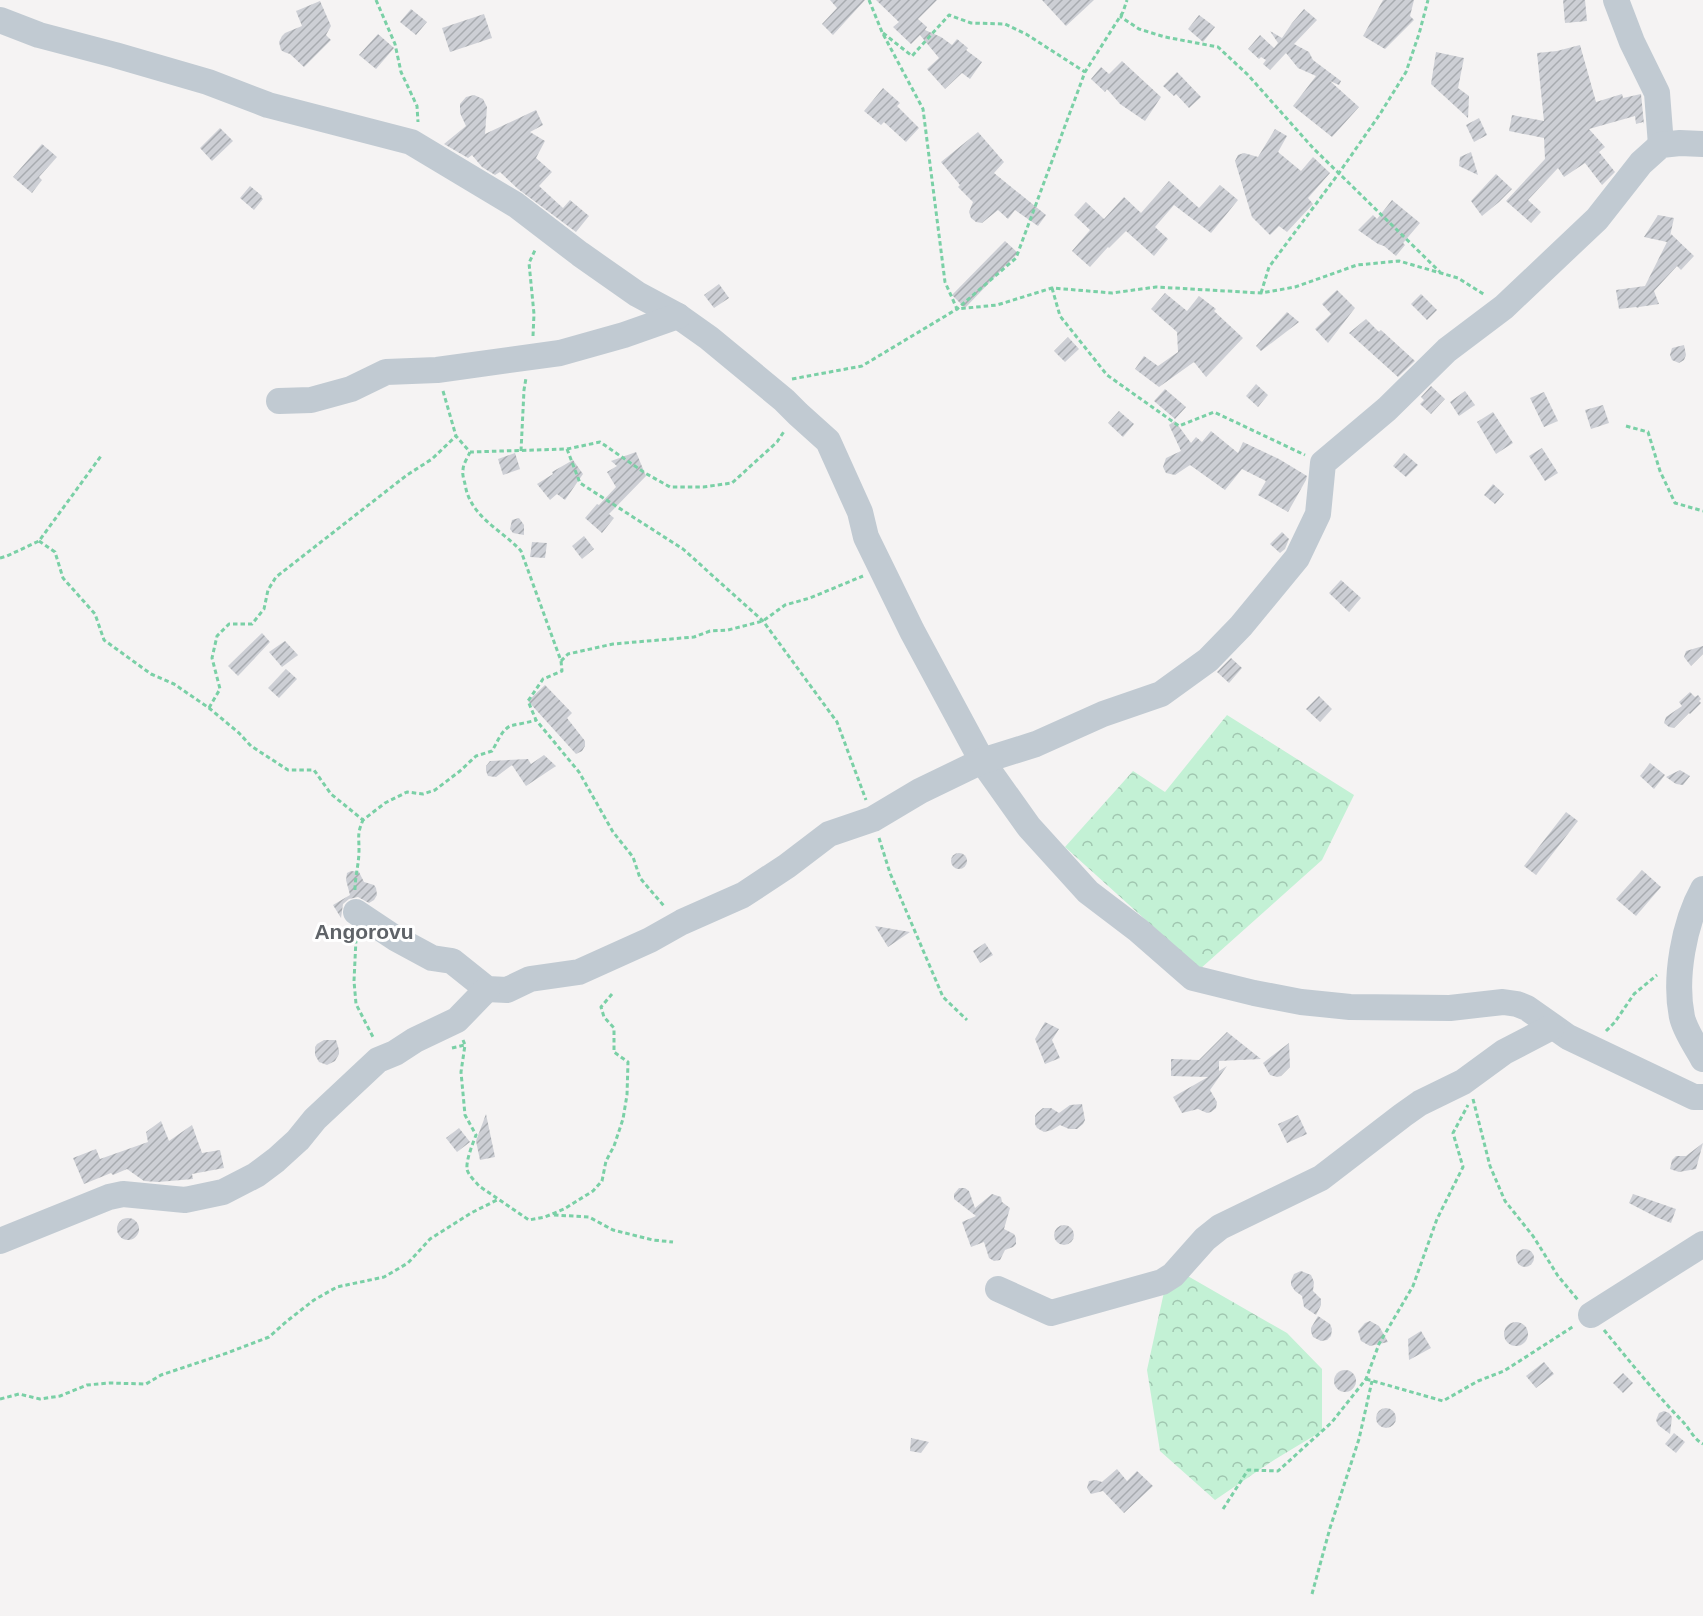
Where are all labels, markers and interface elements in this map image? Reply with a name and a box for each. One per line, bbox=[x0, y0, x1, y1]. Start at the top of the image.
district label: Angorovu bbox=[314, 920, 414, 943]

